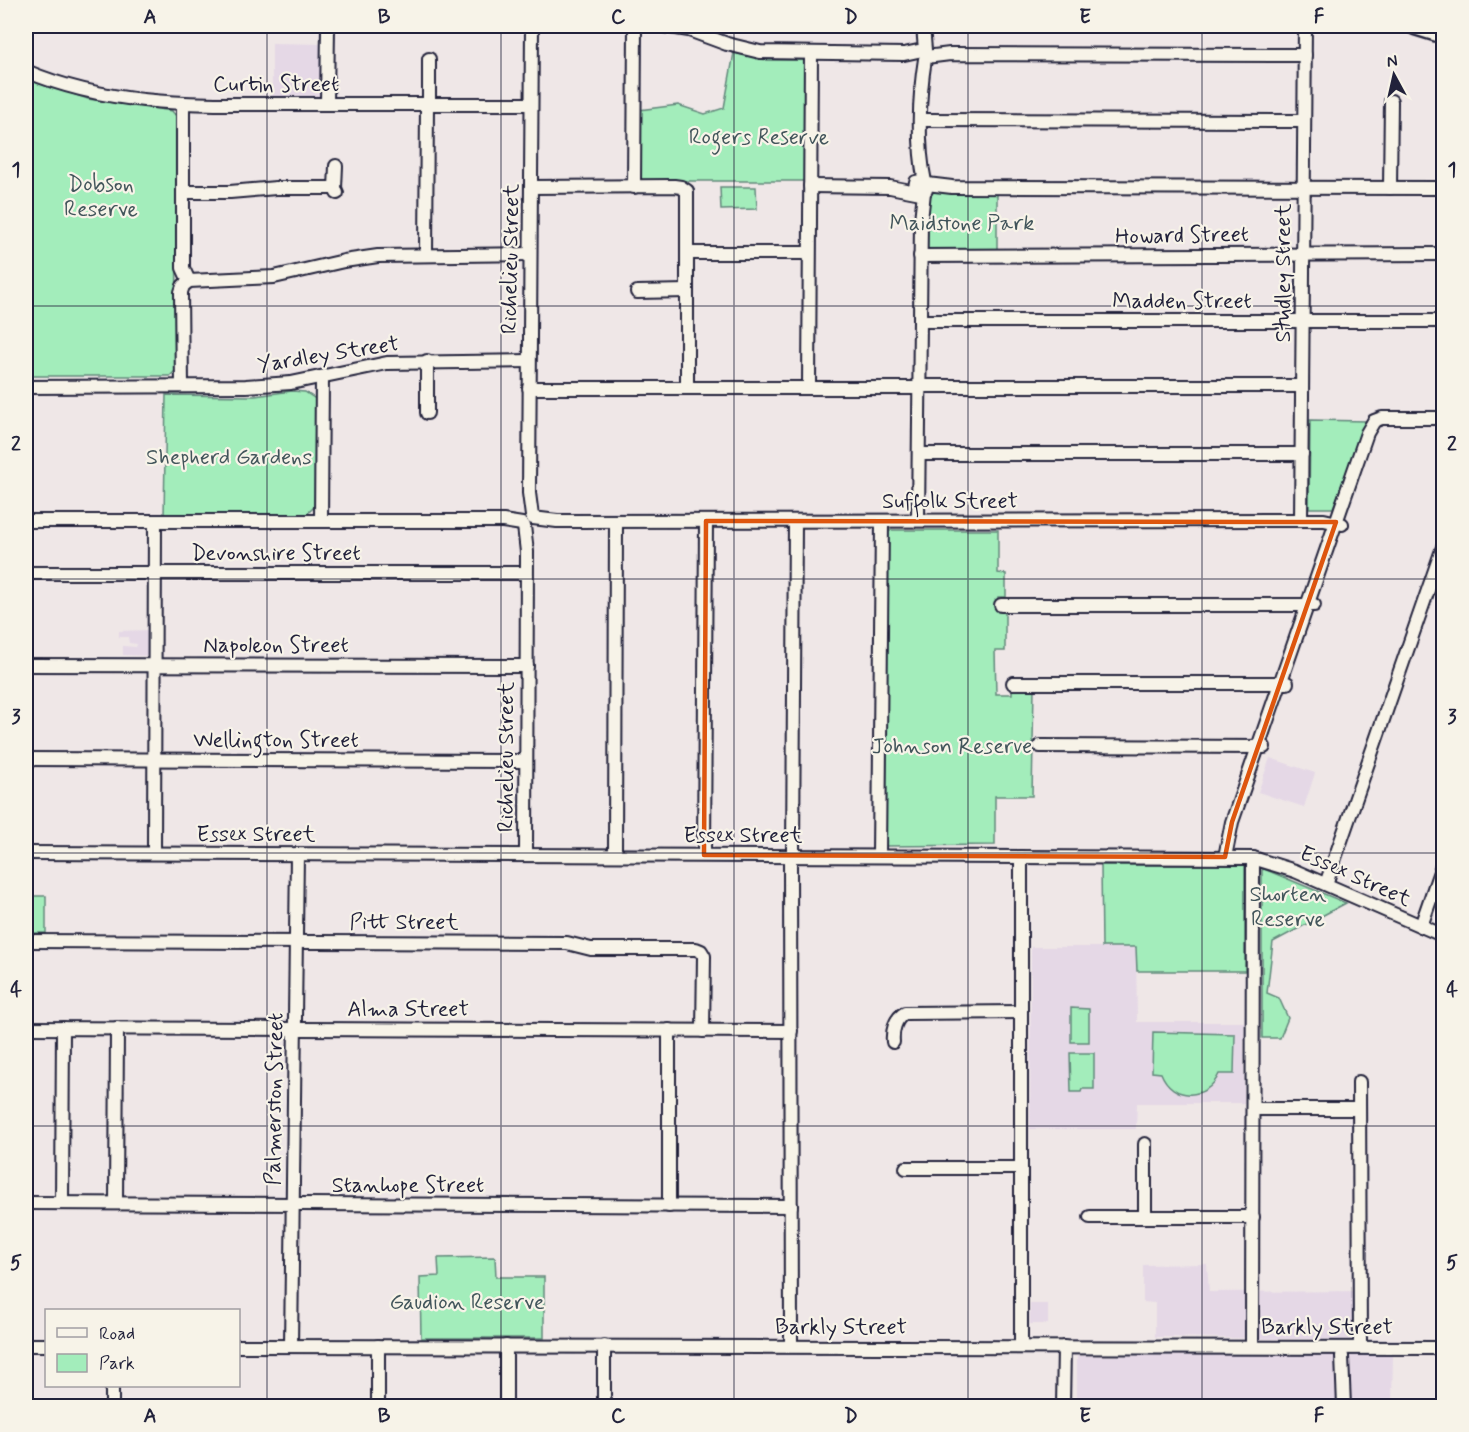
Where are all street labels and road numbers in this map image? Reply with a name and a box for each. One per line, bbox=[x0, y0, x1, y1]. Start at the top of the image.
street label: Curtin Street bbox=[213, 71, 339, 99]
street label: Richelieu Street bbox=[496, 184, 526, 335]
street label: Studley Street bbox=[1270, 204, 1298, 342]
street label: Howard Street bbox=[1115, 221, 1249, 251]
street label: Madden Street bbox=[1112, 288, 1252, 316]
street label: Yardley Street bbox=[256, 330, 401, 380]
street label: Suffolk Street bbox=[882, 488, 1018, 518]
street label: Devonshire Street bbox=[191, 540, 361, 568]
street label: Napoleon Street bbox=[203, 632, 349, 660]
street label: Richelieu Street bbox=[493, 682, 521, 832]
street label: Wellington Street bbox=[193, 727, 359, 758]
street label: Essex Street bbox=[196, 821, 316, 849]
street label: Essex Street bbox=[683, 822, 803, 850]
street label: Essex Street bbox=[1295, 840, 1415, 914]
street label: Pitt Street bbox=[350, 909, 458, 937]
street label: Alma Street bbox=[347, 996, 469, 1024]
street label: Palmerston Street bbox=[259, 1012, 291, 1186]
street label: Stanhope Street bbox=[332, 1172, 484, 1200]
street label: Barkly Street bbox=[775, 1314, 907, 1342]
street label: Barkly Street bbox=[1261, 1314, 1393, 1342]

